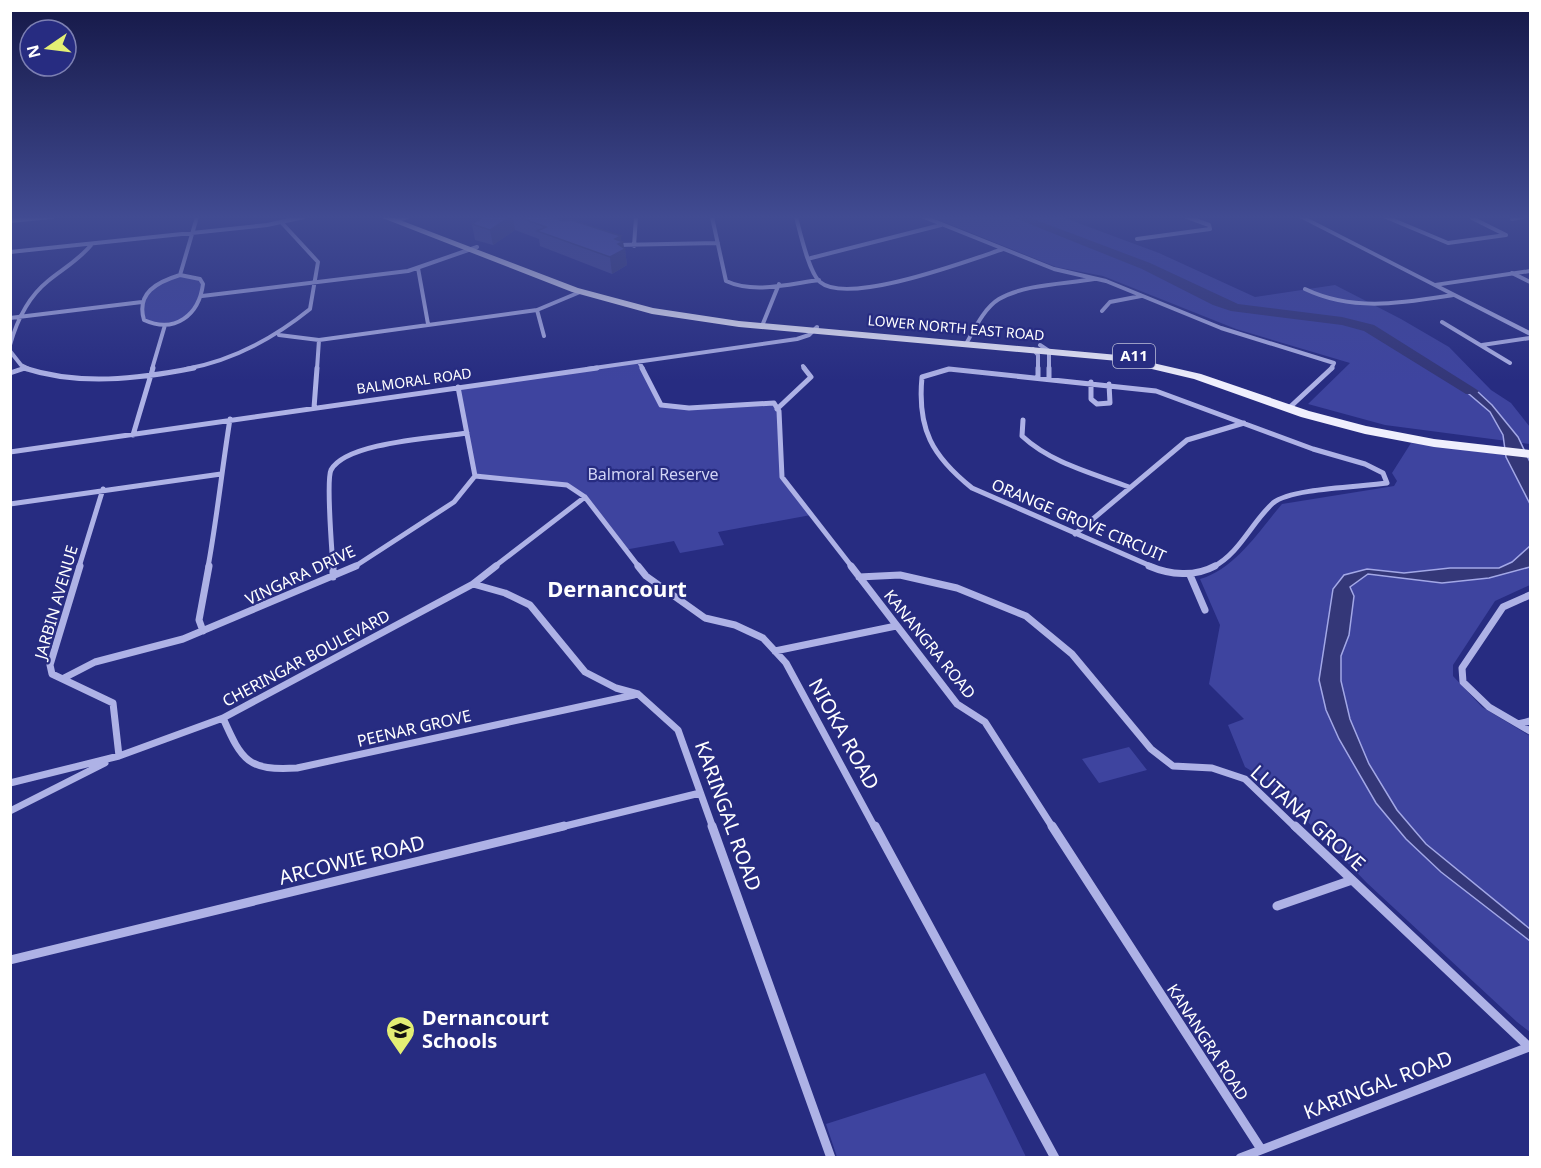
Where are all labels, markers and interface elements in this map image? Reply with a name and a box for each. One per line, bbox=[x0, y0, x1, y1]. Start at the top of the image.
north arrow bbox=[18, 18, 78, 78]
text: N bbox=[21, 43, 46, 61]
street label: LOWER NORTH EAST ROAD bbox=[867, 310, 1045, 345]
road number: A11 bbox=[1113, 344, 1155, 368]
street label: BALMORAL ROAD bbox=[355, 363, 473, 398]
park label: Balmoral Reserve bbox=[587, 463, 719, 485]
street label: ORANGE GROVE CIRCUIT bbox=[988, 473, 1170, 567]
street label: VINGARA DRIVE bbox=[241, 540, 359, 610]
street label: JARBIN AVENUE bbox=[29, 542, 83, 663]
district label: Dernancourt bbox=[547, 573, 687, 603]
street label: KANANGRA ROAD bbox=[879, 585, 981, 703]
street label: CHERINGAR BOULEVARD bbox=[218, 604, 394, 712]
street label: NIOKA ROAD bbox=[803, 673, 886, 794]
street label: PEENAR GROVE bbox=[355, 704, 473, 752]
street label: KARINGAL ROAD bbox=[689, 737, 768, 895]
street label: LUTANA GROVE bbox=[1245, 759, 1372, 877]
street label: ARCOWIE ROAD bbox=[276, 828, 428, 891]
street label: KANANGRA ROAD bbox=[1162, 980, 1254, 1104]
place label: Dernancourt Schools bbox=[422, 1004, 549, 1054]
school or university icon: Dernancourt Schools bbox=[385, 1014, 417, 1056]
street label: KARINGAL ROAD bbox=[1299, 1044, 1456, 1125]

